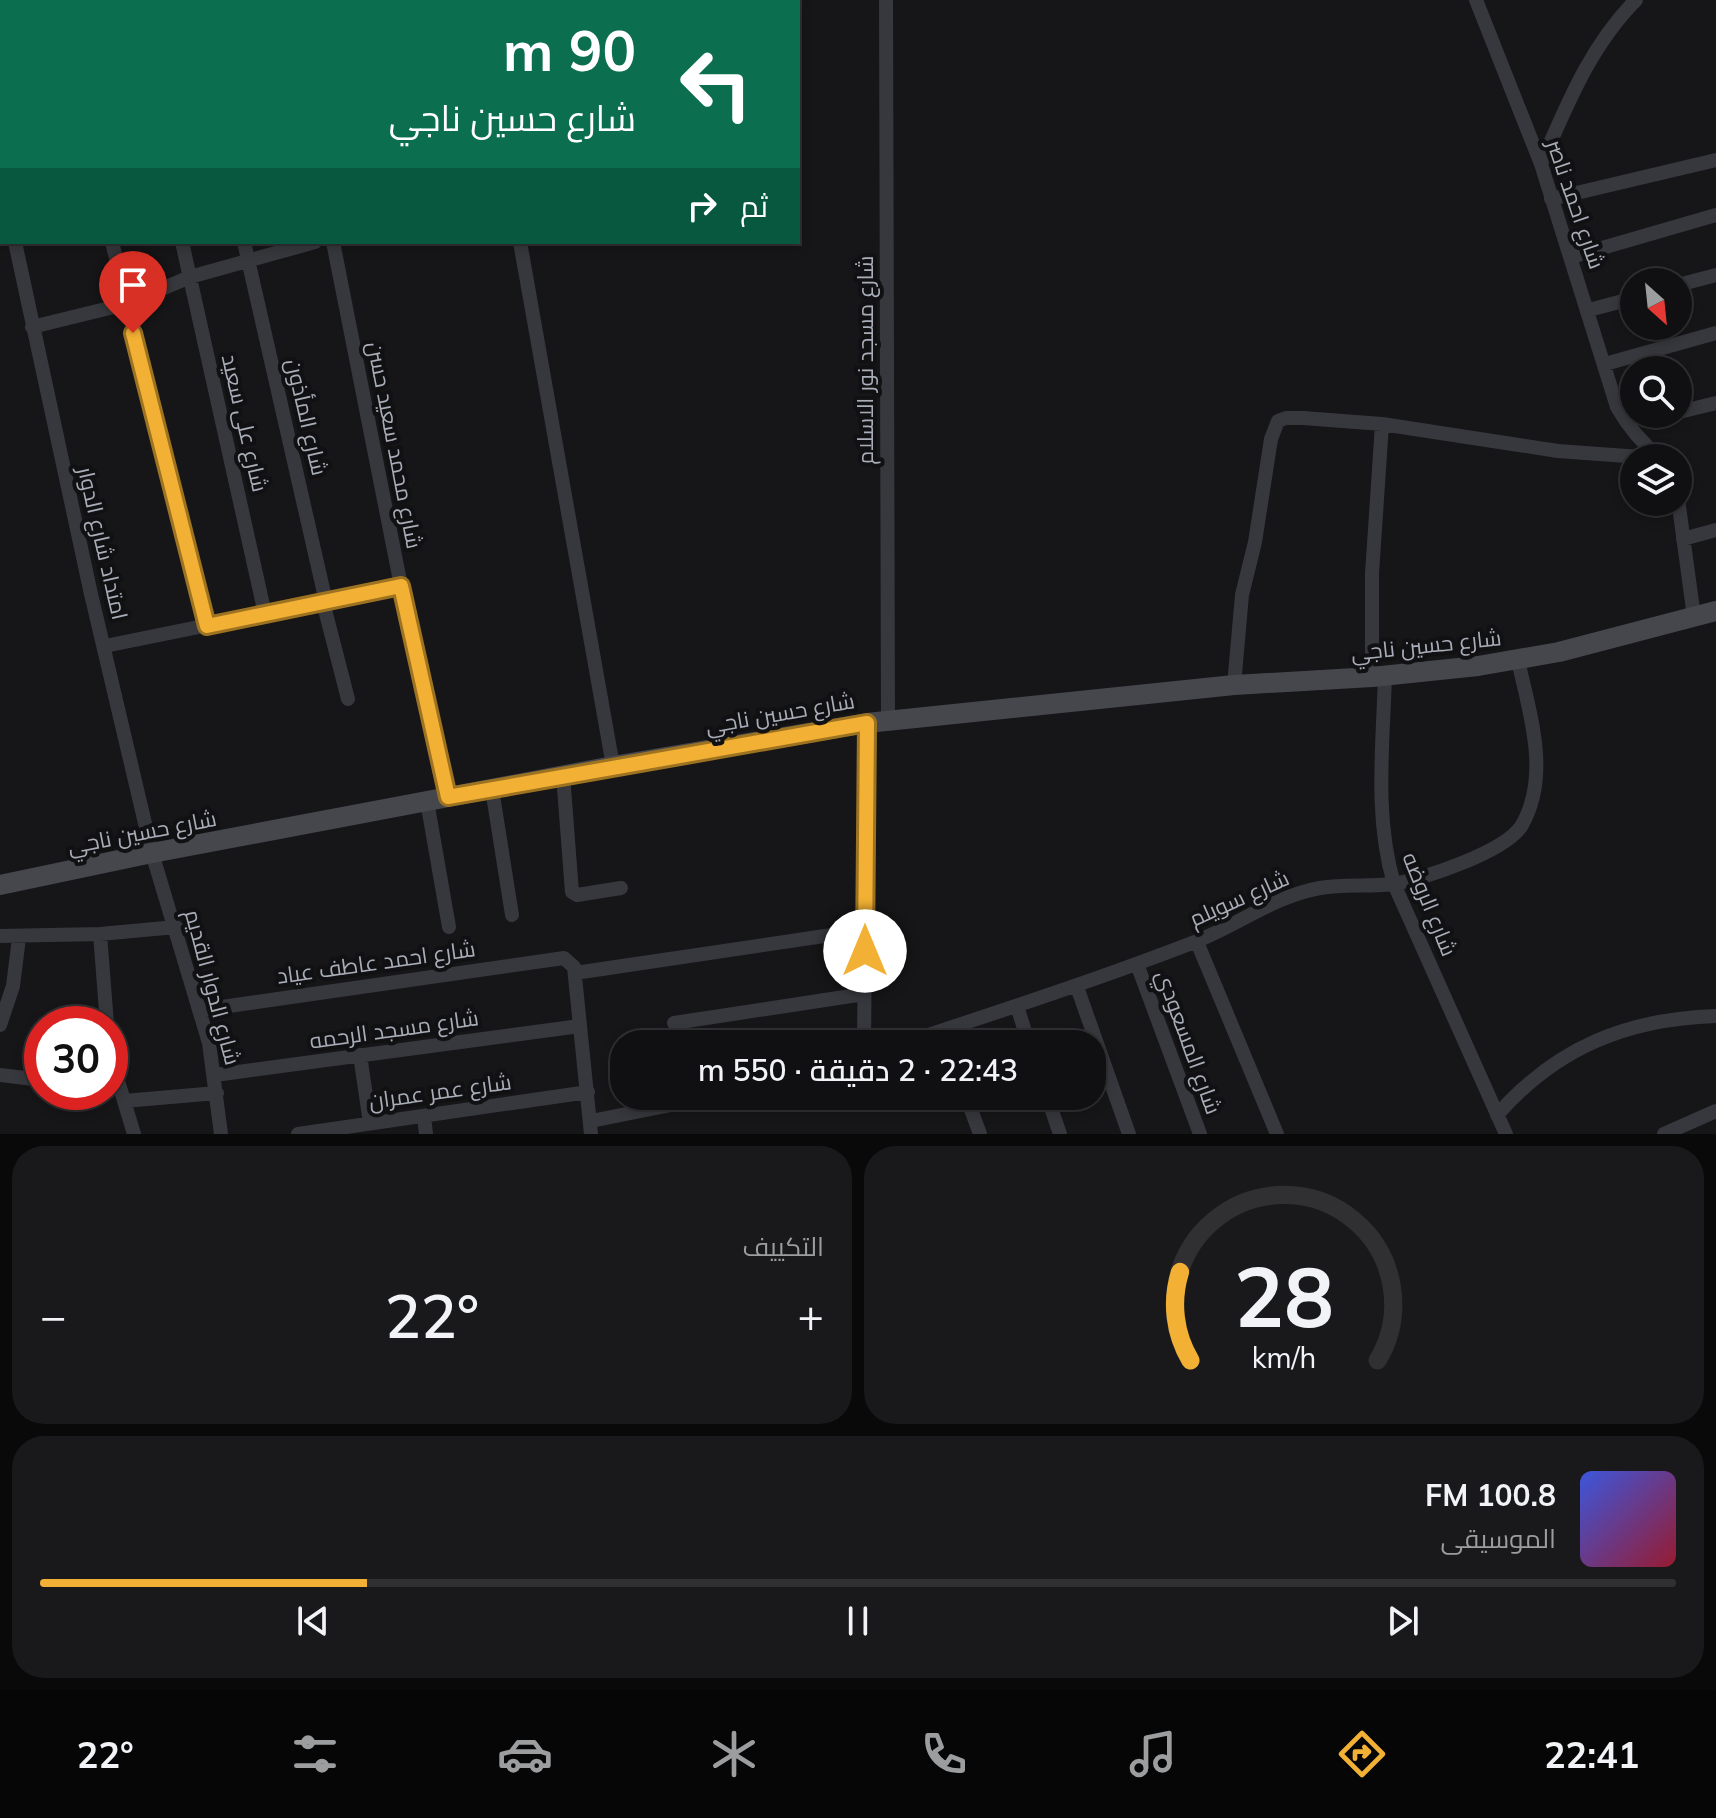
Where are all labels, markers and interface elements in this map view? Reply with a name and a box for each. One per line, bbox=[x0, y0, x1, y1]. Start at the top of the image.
text: 90 m bbox=[503, 15, 636, 85]
icon: left bbox=[664, 32, 768, 136]
text: شارع حسين ناجي bbox=[389, 95, 636, 140]
street label: شارع احمد ناصر bbox=[1539, 134, 1611, 273]
icon: right bbox=[680, 184, 724, 228]
text: ثم bbox=[740, 187, 768, 225]
pin bbox=[99, 251, 167, 333]
street label: شارع مسجد نور الاسلام bbox=[851, 255, 881, 465]
icon: arrive bbox=[111, 263, 155, 307]
north arrow bbox=[1620, 268, 1692, 340]
map controls bbox=[1620, 268, 1692, 516]
street label: شارع محمد سعيد حسن bbox=[360, 339, 429, 551]
street label: شارع على سعيد bbox=[215, 351, 274, 495]
street label: شارع المأذون bbox=[279, 356, 334, 478]
button: search bbox=[1620, 356, 1692, 428]
button: layers bbox=[1620, 444, 1692, 516]
street label: امتداد شارع الدوار bbox=[70, 462, 134, 623]
street label: شارع حسين ناجي bbox=[1349, 623, 1503, 670]
street label: شارع حسين ناجي bbox=[703, 686, 857, 743]
street label: شارع حسين ناجي bbox=[65, 804, 219, 863]
street label: شارع الروضه bbox=[1396, 848, 1464, 960]
street label: شارع سويلم bbox=[1185, 864, 1294, 934]
street label: شارع الدوار القديم bbox=[177, 906, 247, 1068]
position arrow bbox=[823, 909, 907, 993]
street label: شارع احمد عاطف عياد bbox=[275, 934, 477, 991]
street label: شارع المسعودي bbox=[1147, 966, 1228, 1119]
street label: شارع مسجد الرحمه bbox=[308, 1003, 481, 1056]
speed limit sign: 30 bbox=[24, 1006, 128, 1110]
text: 22:43 · 2 دقيقة · 550 m bbox=[698, 1051, 1018, 1089]
street label: شارع عمر عمران bbox=[367, 1067, 513, 1116]
text: التكييف bbox=[742, 1230, 824, 1263]
text: 28 bbox=[1234, 1243, 1334, 1348]
text: 22° bbox=[385, 1278, 479, 1353]
text: − bbox=[40, 1288, 66, 1343]
text: + bbox=[798, 1288, 824, 1343]
text: km/h bbox=[1252, 1339, 1316, 1375]
text: 100.8 FM bbox=[1425, 1476, 1556, 1514]
text: الموسيقى bbox=[1441, 1522, 1556, 1555]
icon: previous bbox=[291, 1599, 335, 1643]
icon: pause bbox=[836, 1599, 880, 1643]
icon: next bbox=[1381, 1599, 1425, 1643]
icon: filters bbox=[287, 1726, 343, 1782]
icon: car bbox=[497, 1726, 553, 1782]
icon: climate bbox=[706, 1726, 762, 1782]
icon: phone bbox=[916, 1726, 972, 1782]
icon: music bbox=[1125, 1726, 1181, 1782]
icon: directions bbox=[1334, 1726, 1390, 1782]
text: 22° bbox=[77, 1732, 134, 1777]
text: 22:41 bbox=[1544, 1732, 1639, 1777]

